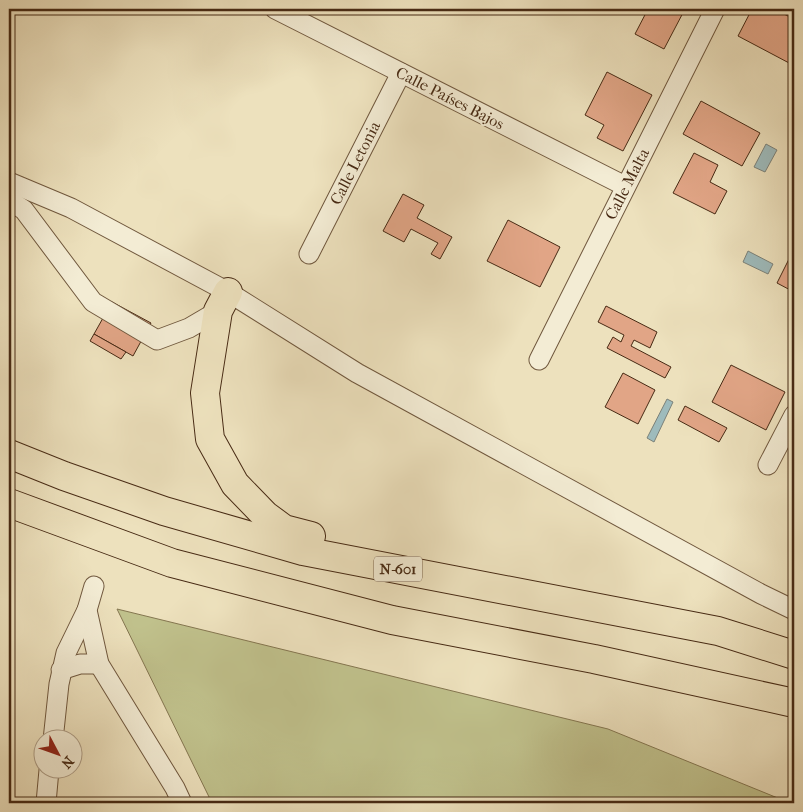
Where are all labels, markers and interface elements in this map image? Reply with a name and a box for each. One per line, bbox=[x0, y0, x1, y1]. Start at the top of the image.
street label: Calle Países Bajos bbox=[393, 63, 507, 133]
street label: Calle Letonia bbox=[326, 118, 384, 208]
street label: Calle Malta bbox=[601, 145, 653, 223]
road number: N-601 bbox=[374, 556, 422, 582]
north arrow bbox=[32, 730, 82, 780]
text: N bbox=[57, 753, 77, 772]

